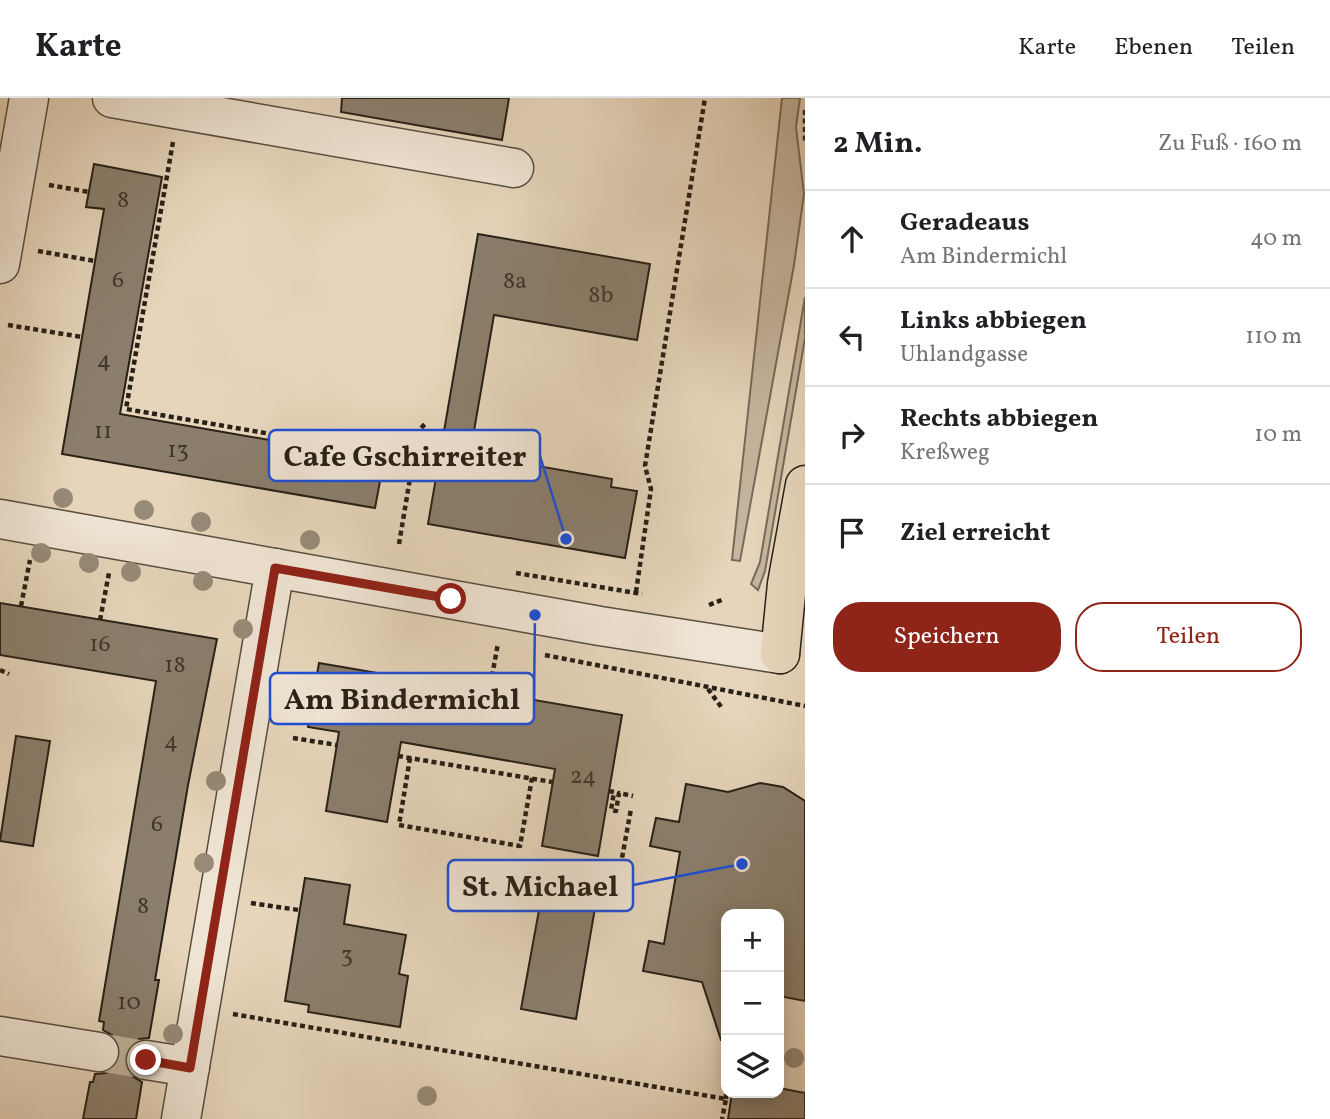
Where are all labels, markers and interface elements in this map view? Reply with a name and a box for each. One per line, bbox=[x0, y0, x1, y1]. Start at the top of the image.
text: Karte bbox=[35, 25, 122, 71]
text: Karte bbox=[1018, 31, 1076, 65]
text: Ebenen bbox=[1114, 31, 1193, 65]
text: Teilen bbox=[1231, 31, 1295, 65]
text: 2 Min. bbox=[833, 123, 922, 165]
text: Zu Fuß · 160 m bbox=[1158, 128, 1302, 160]
house number: 8 bbox=[117, 184, 129, 218]
text: Geradeaus bbox=[900, 205, 1029, 241]
icon: ahead bbox=[833, 220, 871, 258]
text: 40 m bbox=[1250, 223, 1302, 255]
text: Am Bindermichl bbox=[900, 241, 1067, 273]
house number: 6 bbox=[112, 264, 124, 298]
house number: 8a bbox=[503, 265, 527, 299]
house number: 8b bbox=[588, 279, 614, 313]
text: Links abbiegen bbox=[900, 303, 1087, 339]
icon: left bbox=[833, 318, 871, 356]
text: 110 m bbox=[1245, 321, 1302, 353]
text: Uhlandgasse bbox=[900, 339, 1028, 371]
house number: 4 bbox=[97, 344, 111, 378]
text: Rechts abbiegen bbox=[900, 401, 1098, 437]
house number: 11 bbox=[94, 415, 112, 449]
icon: right bbox=[833, 416, 871, 454]
text: 10 m bbox=[1254, 419, 1302, 451]
callout: Cafe Gschirreiter bbox=[269, 430, 540, 481]
house number: 13 bbox=[167, 434, 189, 468]
text: Cafe Gschirreiter bbox=[284, 437, 526, 479]
text: Kreßweg bbox=[900, 437, 990, 469]
icon: arrive bbox=[833, 514, 871, 552]
text: Ziel erreicht bbox=[900, 515, 1050, 551]
route start bbox=[435, 583, 466, 614]
button: Speichern bbox=[833, 602, 1061, 672]
button: Teilen bbox=[1075, 602, 1302, 672]
house number: 16 bbox=[89, 628, 111, 662]
house number: 18 bbox=[164, 649, 186, 683]
callout: Am Bindermichl bbox=[270, 673, 534, 724]
text: Am Bindermichl bbox=[284, 680, 520, 722]
house number: 4 bbox=[164, 725, 178, 759]
house number: 24 bbox=[570, 760, 596, 794]
house number: 6 bbox=[151, 808, 163, 842]
callout: St. Michael bbox=[448, 860, 633, 911]
text: St. Michael bbox=[462, 867, 618, 909]
house number: 8 bbox=[137, 890, 149, 924]
map controls bbox=[721, 909, 784, 1098]
button: + bbox=[721, 909, 784, 972]
house number: 3 bbox=[341, 939, 353, 973]
button: − bbox=[721, 972, 784, 1035]
house number: 10 bbox=[117, 986, 141, 1020]
button: layers bbox=[721, 1035, 784, 1098]
route end bbox=[130, 1044, 161, 1075]

